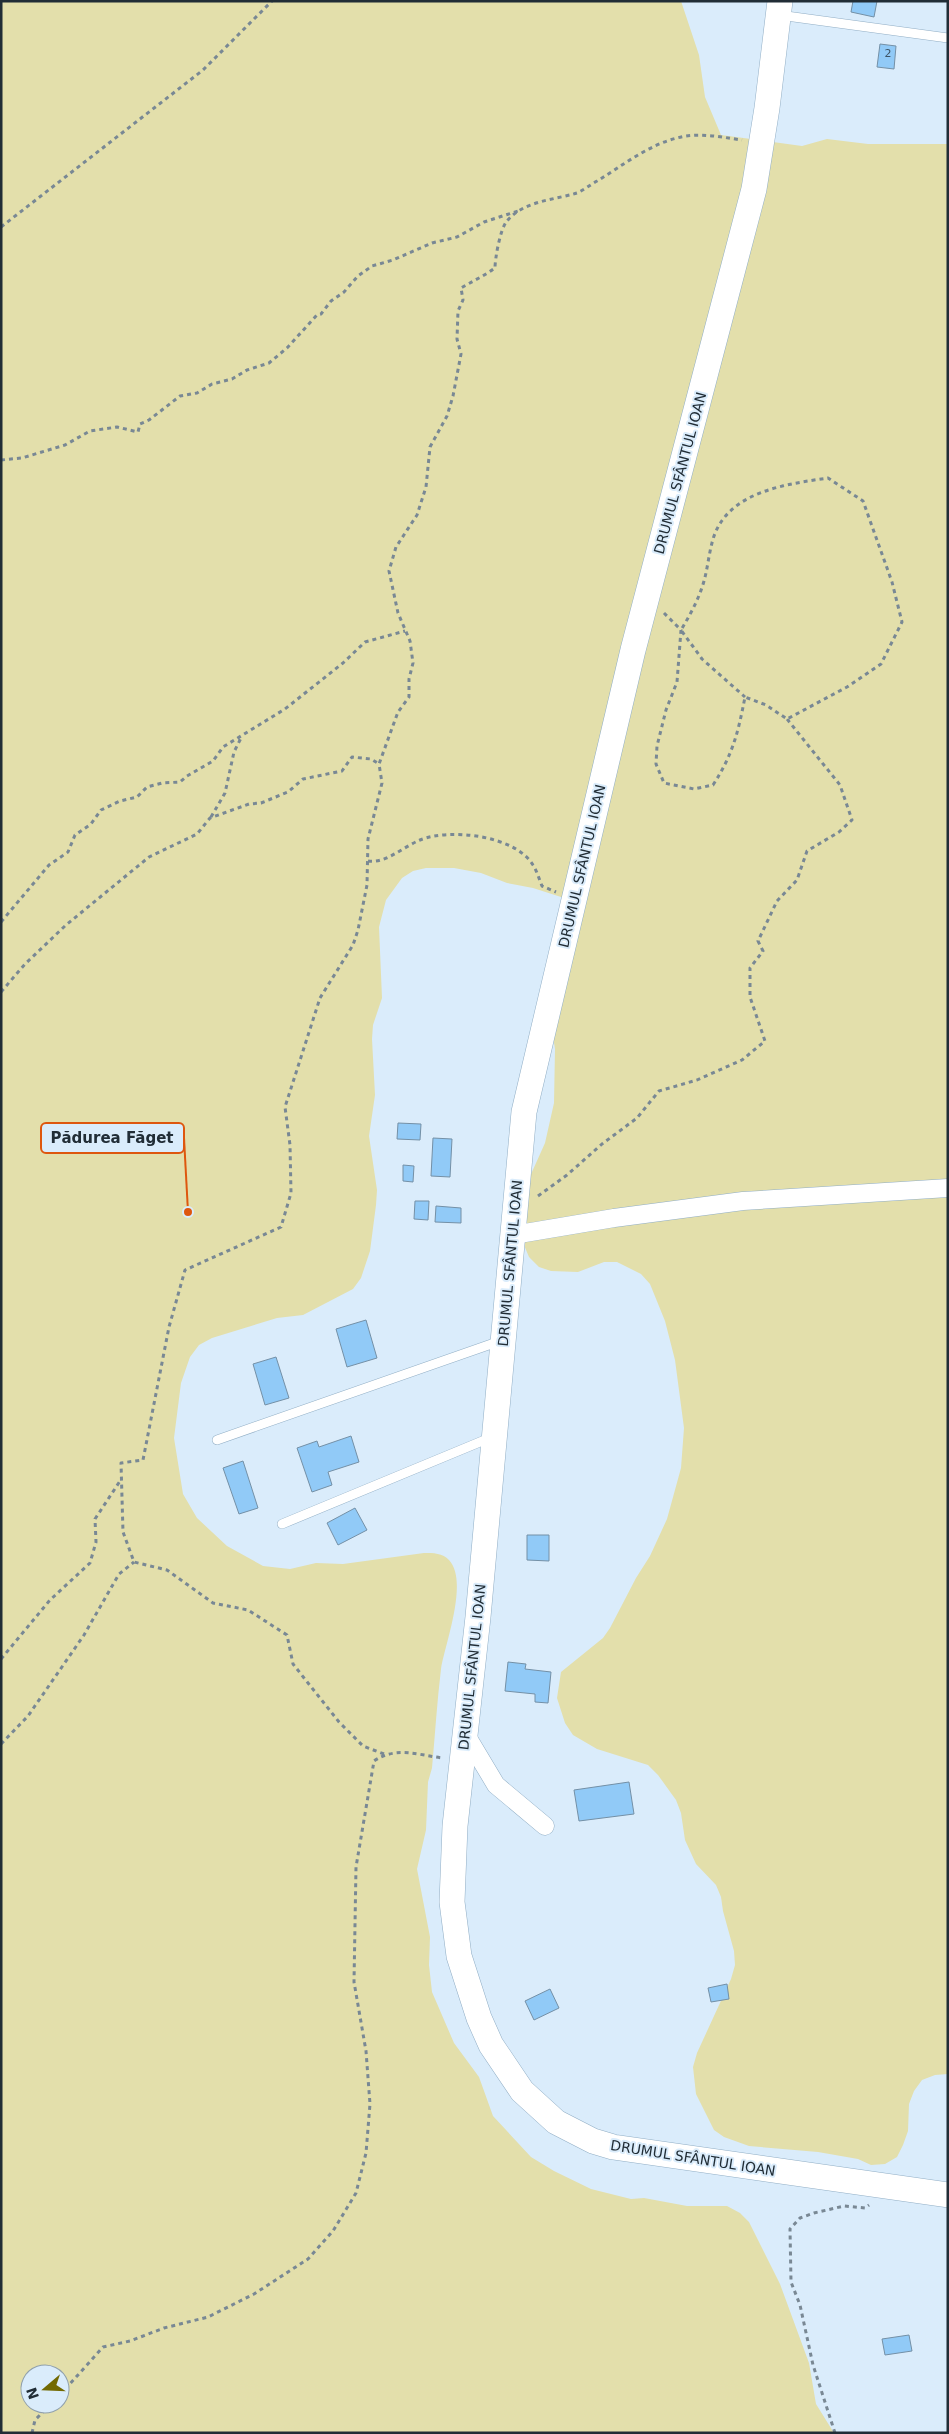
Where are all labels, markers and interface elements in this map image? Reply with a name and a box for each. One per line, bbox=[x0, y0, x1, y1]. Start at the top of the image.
house number: 2 bbox=[885, 47, 892, 60]
street label: DRUMUL SFÂNTUL IOAN bbox=[650, 390, 709, 556]
street label: DRUMUL SFÂNTUL IOAN bbox=[554, 783, 609, 949]
callout: Pădurea Făget bbox=[41, 1123, 184, 1153]
text: Pădurea Făget bbox=[50, 1129, 174, 1147]
street label: DRUMUL SFÂNTUL IOAN bbox=[494, 1179, 525, 1347]
street label: DRUMUL SFÂNTUL IOAN bbox=[454, 1583, 489, 1751]
street label: DRUMUL SFÂNTUL IOAN bbox=[609, 2136, 777, 2179]
north arrow bbox=[20, 2364, 70, 2414]
text: N bbox=[23, 2385, 42, 2401]

